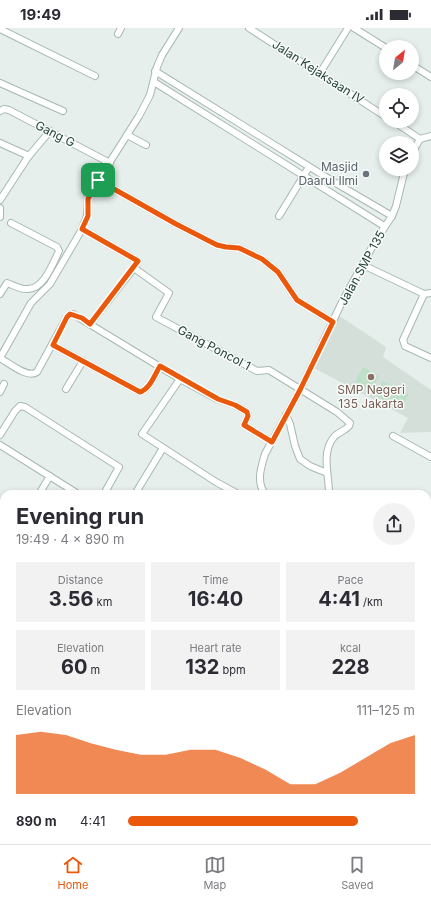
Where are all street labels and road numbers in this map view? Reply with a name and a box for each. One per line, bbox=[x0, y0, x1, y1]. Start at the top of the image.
street label: Jalan Kejaksaan IV bbox=[270, 36, 367, 107]
street label: Gang G bbox=[33, 117, 78, 150]
street label: Jalan SMP 135 bbox=[335, 228, 388, 308]
street label: Gang Poncol 1 bbox=[175, 322, 253, 373]

